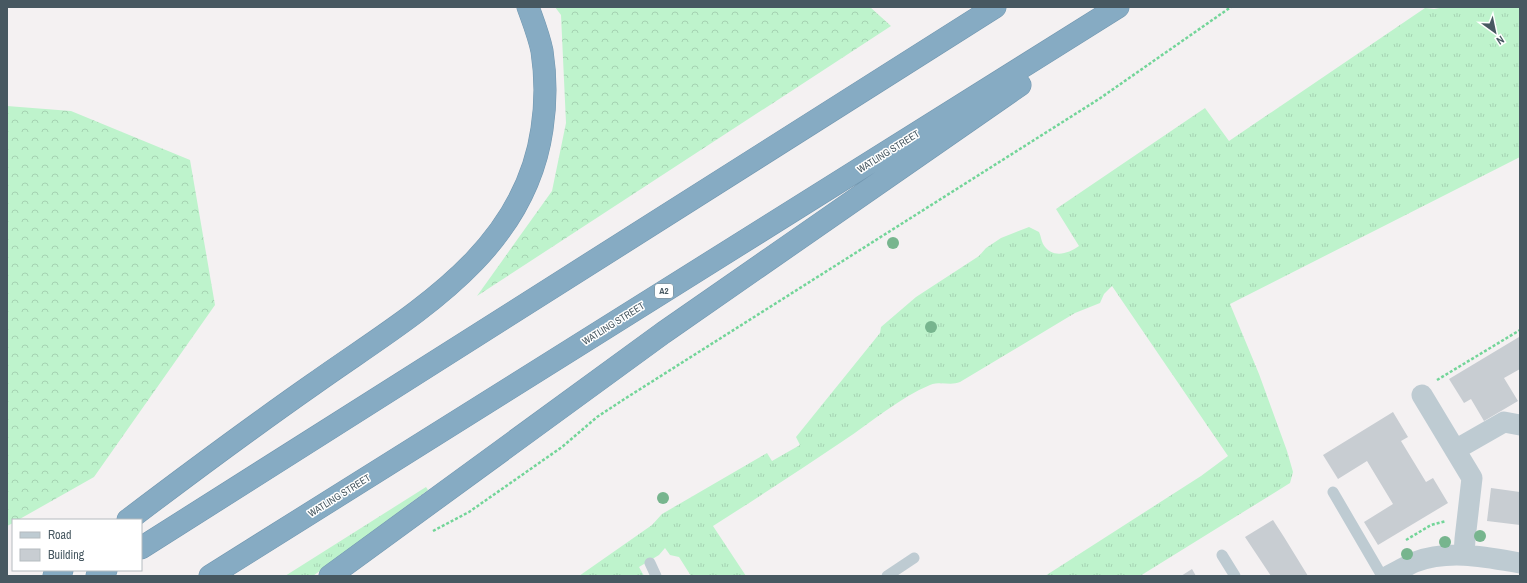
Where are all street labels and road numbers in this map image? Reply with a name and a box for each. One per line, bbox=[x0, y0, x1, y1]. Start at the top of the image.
street label: WATLING STREET bbox=[855, 127, 922, 176]
road number: A2 bbox=[655, 284, 673, 298]
street label: WATLING STREET bbox=[580, 299, 647, 348]
street label: WATLING STREET bbox=[306, 471, 373, 520]

